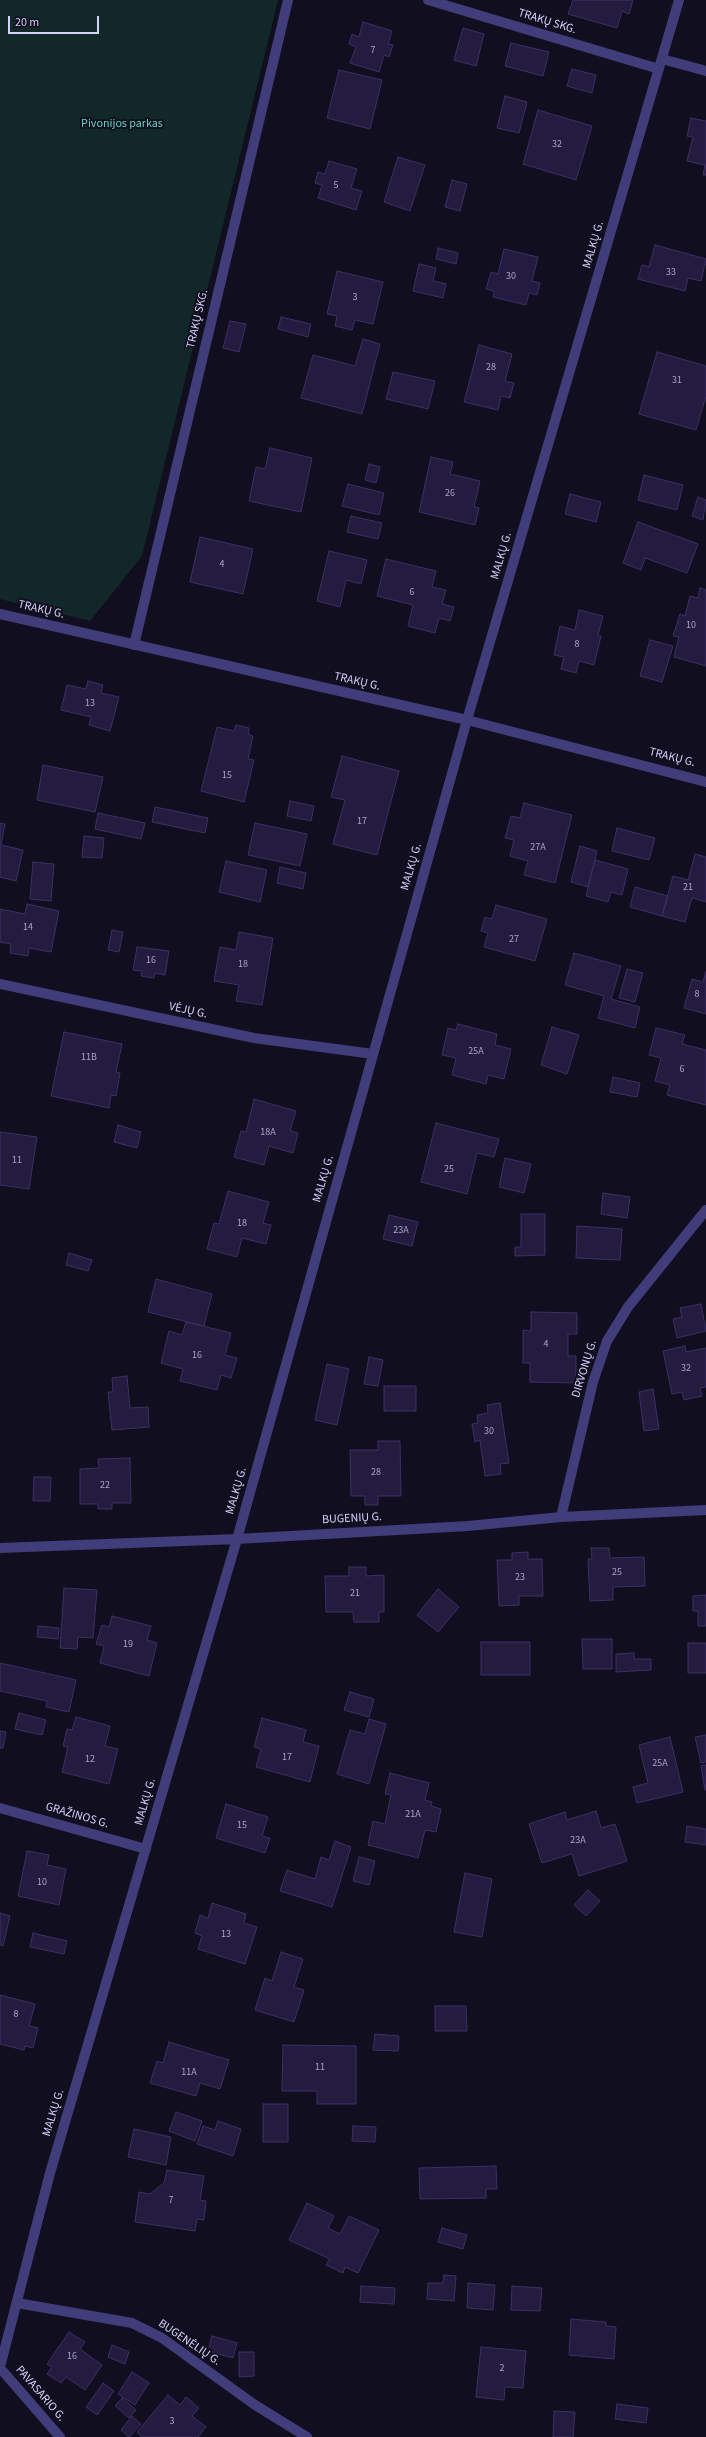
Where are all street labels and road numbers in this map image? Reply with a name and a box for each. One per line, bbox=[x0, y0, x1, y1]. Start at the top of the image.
street label: TRAKŲ SKG. bbox=[516, 6, 578, 38]
street label: MALKŲ G. bbox=[580, 220, 608, 270]
street label: TRAKŲ SKG. bbox=[184, 288, 212, 350]
street label: MALKŲ G. bbox=[488, 531, 516, 581]
street label: TRAKŲ G. bbox=[16, 598, 66, 622]
street label: TRAKŲ G. bbox=[332, 670, 382, 694]
street label: TRAKŲ G. bbox=[647, 745, 697, 771]
street label: MALKŲ G. bbox=[398, 842, 426, 892]
street label: VĖJŲ G. bbox=[168, 1000, 208, 1022]
street label: MALKŲ G. bbox=[310, 1154, 338, 1204]
street label: DIRVONŲ G. bbox=[569, 1338, 601, 1400]
street label: MALKŲ G. bbox=[223, 1466, 251, 1516]
street label: BUGENIŲ G. bbox=[322, 1510, 382, 1528]
street label: MALKŲ G. bbox=[132, 1777, 160, 1827]
street label: GRAŽINOS G. bbox=[44, 1800, 110, 1832]
street label: MALKŲ G. bbox=[40, 2088, 68, 2138]
street label: BUGENĖLIŲ G. bbox=[155, 2317, 223, 2369]
street label: PAVASARIO G. bbox=[12, 2363, 68, 2425]

